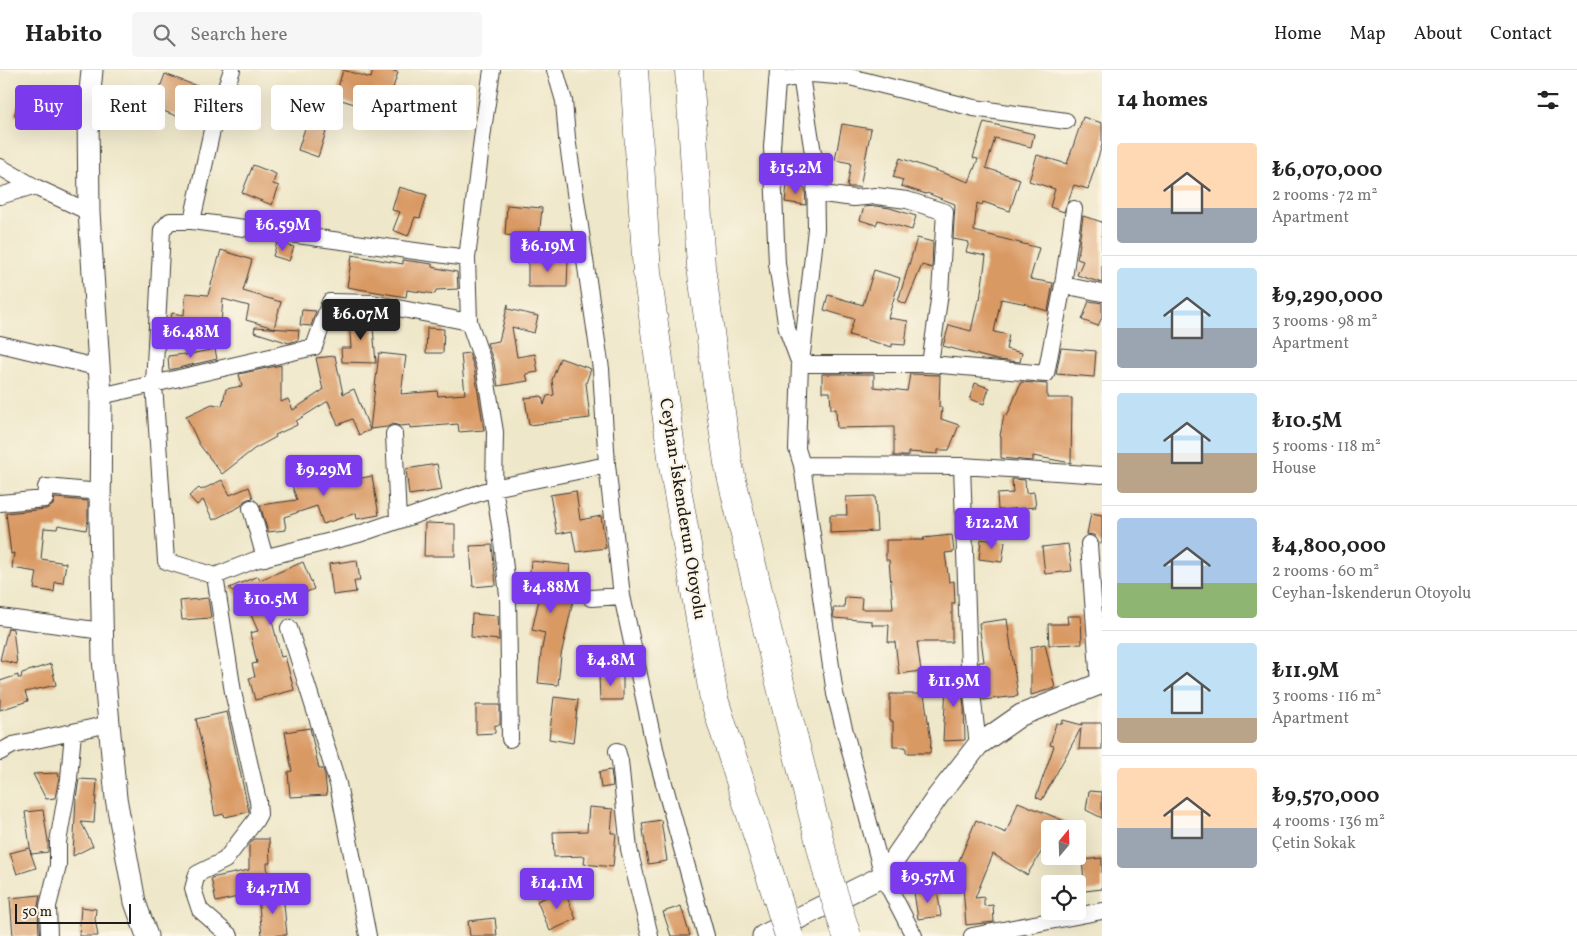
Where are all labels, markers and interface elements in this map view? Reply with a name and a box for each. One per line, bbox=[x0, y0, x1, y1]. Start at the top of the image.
search box bbox=[132, 12, 482, 57]
text: Habito bbox=[25, 18, 102, 52]
icon: search bbox=[150, 21, 178, 49]
text: Search here bbox=[190, 22, 288, 48]
text: Home bbox=[1274, 22, 1322, 47]
text: Map bbox=[1350, 22, 1386, 47]
text: About bbox=[1414, 22, 1462, 47]
text: Contact bbox=[1490, 22, 1552, 47]
chip: Buy bbox=[15, 85, 82, 130]
chip: Rent bbox=[92, 85, 165, 130]
chip: Filters bbox=[175, 85, 261, 130]
chip: New bbox=[271, 85, 343, 130]
chip: Apartment bbox=[353, 85, 476, 130]
text: 14 homes bbox=[1117, 86, 1208, 115]
icon: filters bbox=[1534, 86, 1562, 114]
pin: ₺15.2M bbox=[755, 152, 837, 195]
text: ₺6,070,000 bbox=[1272, 156, 1383, 185]
text: ₺15.2M bbox=[770, 158, 822, 180]
icon: home bbox=[1157, 163, 1217, 223]
text: 2 rooms · 72 m² bbox=[1272, 185, 1377, 207]
text: Apartment bbox=[1272, 207, 1349, 229]
pin: ₺6.59M bbox=[242, 210, 324, 252]
text: ₺6.59M bbox=[256, 215, 310, 237]
pin: ₺6.19M bbox=[507, 230, 589, 273]
text: ₺6.19M bbox=[521, 236, 575, 258]
text: ₺9,290,000 bbox=[1272, 282, 1383, 311]
icon: home bbox=[1157, 288, 1217, 348]
pin: ₺6.07M bbox=[320, 298, 402, 341]
text: ₺6.07M bbox=[333, 304, 389, 326]
text: 3 rooms · 98 m² bbox=[1272, 311, 1377, 333]
pin: ₺6.48M bbox=[150, 316, 232, 359]
text: ₺6.48M bbox=[163, 322, 219, 344]
text: Apartment bbox=[1272, 333, 1349, 355]
street label: Ceyhan-İskenderun Otoyolu bbox=[652, 396, 712, 622]
text: ₺10.5M bbox=[1272, 407, 1342, 436]
icon: home bbox=[1157, 413, 1217, 473]
text: 5 rooms · 118 m² bbox=[1272, 436, 1381, 458]
pin: ₺9.29M bbox=[283, 454, 365, 497]
text: House bbox=[1272, 458, 1316, 480]
text: ₺9.29M bbox=[296, 460, 352, 482]
pin: ₺12.2M bbox=[951, 508, 1033, 550]
text: ₺12.2M bbox=[966, 513, 1018, 535]
text: ₺4,800,000 bbox=[1272, 532, 1386, 561]
icon: home bbox=[1157, 538, 1217, 598]
text: 2 rooms · 60 m² bbox=[1272, 561, 1379, 583]
pin: ₺4.88M bbox=[510, 572, 592, 614]
text: ₺4.88M bbox=[523, 577, 579, 599]
text: Ceyhan-İskenderun Otoyolu bbox=[1272, 583, 1471, 605]
pin: ₺10.5M bbox=[230, 584, 312, 626]
text: ₺10.5M bbox=[244, 589, 298, 611]
pin: ₺4.8M bbox=[576, 644, 646, 687]
text: ₺4.8M bbox=[587, 650, 635, 672]
text: ₺11.9M bbox=[1272, 657, 1339, 686]
icon: home bbox=[1157, 663, 1217, 723]
pin: ₺11.9M bbox=[913, 666, 995, 708]
text: ₺11.9M bbox=[928, 671, 980, 693]
text: 3 rooms · 116 m² bbox=[1272, 686, 1381, 708]
text: Apartment bbox=[1272, 708, 1349, 730]
text: ₺9,570,000 bbox=[1272, 782, 1380, 811]
icon: home bbox=[1157, 788, 1217, 848]
text: 4 rooms · 136 m² bbox=[1272, 811, 1385, 833]
north arrow bbox=[1041, 820, 1086, 865]
map controls bbox=[1041, 820, 1086, 920]
text: Çetin Sokak bbox=[1272, 833, 1356, 855]
pin: ₺9.57M bbox=[887, 862, 969, 904]
text: ₺9.57M bbox=[901, 867, 955, 889]
pin: ₺14.1M bbox=[516, 868, 598, 910]
pin: ₺4.71M bbox=[232, 872, 314, 915]
text: ₺14.1M bbox=[531, 873, 583, 895]
button: locate bbox=[1041, 875, 1086, 920]
text: ₺4.71M bbox=[247, 878, 299, 900]
scale bar bbox=[15, 901, 131, 924]
text: 50 m bbox=[22, 903, 52, 922]

